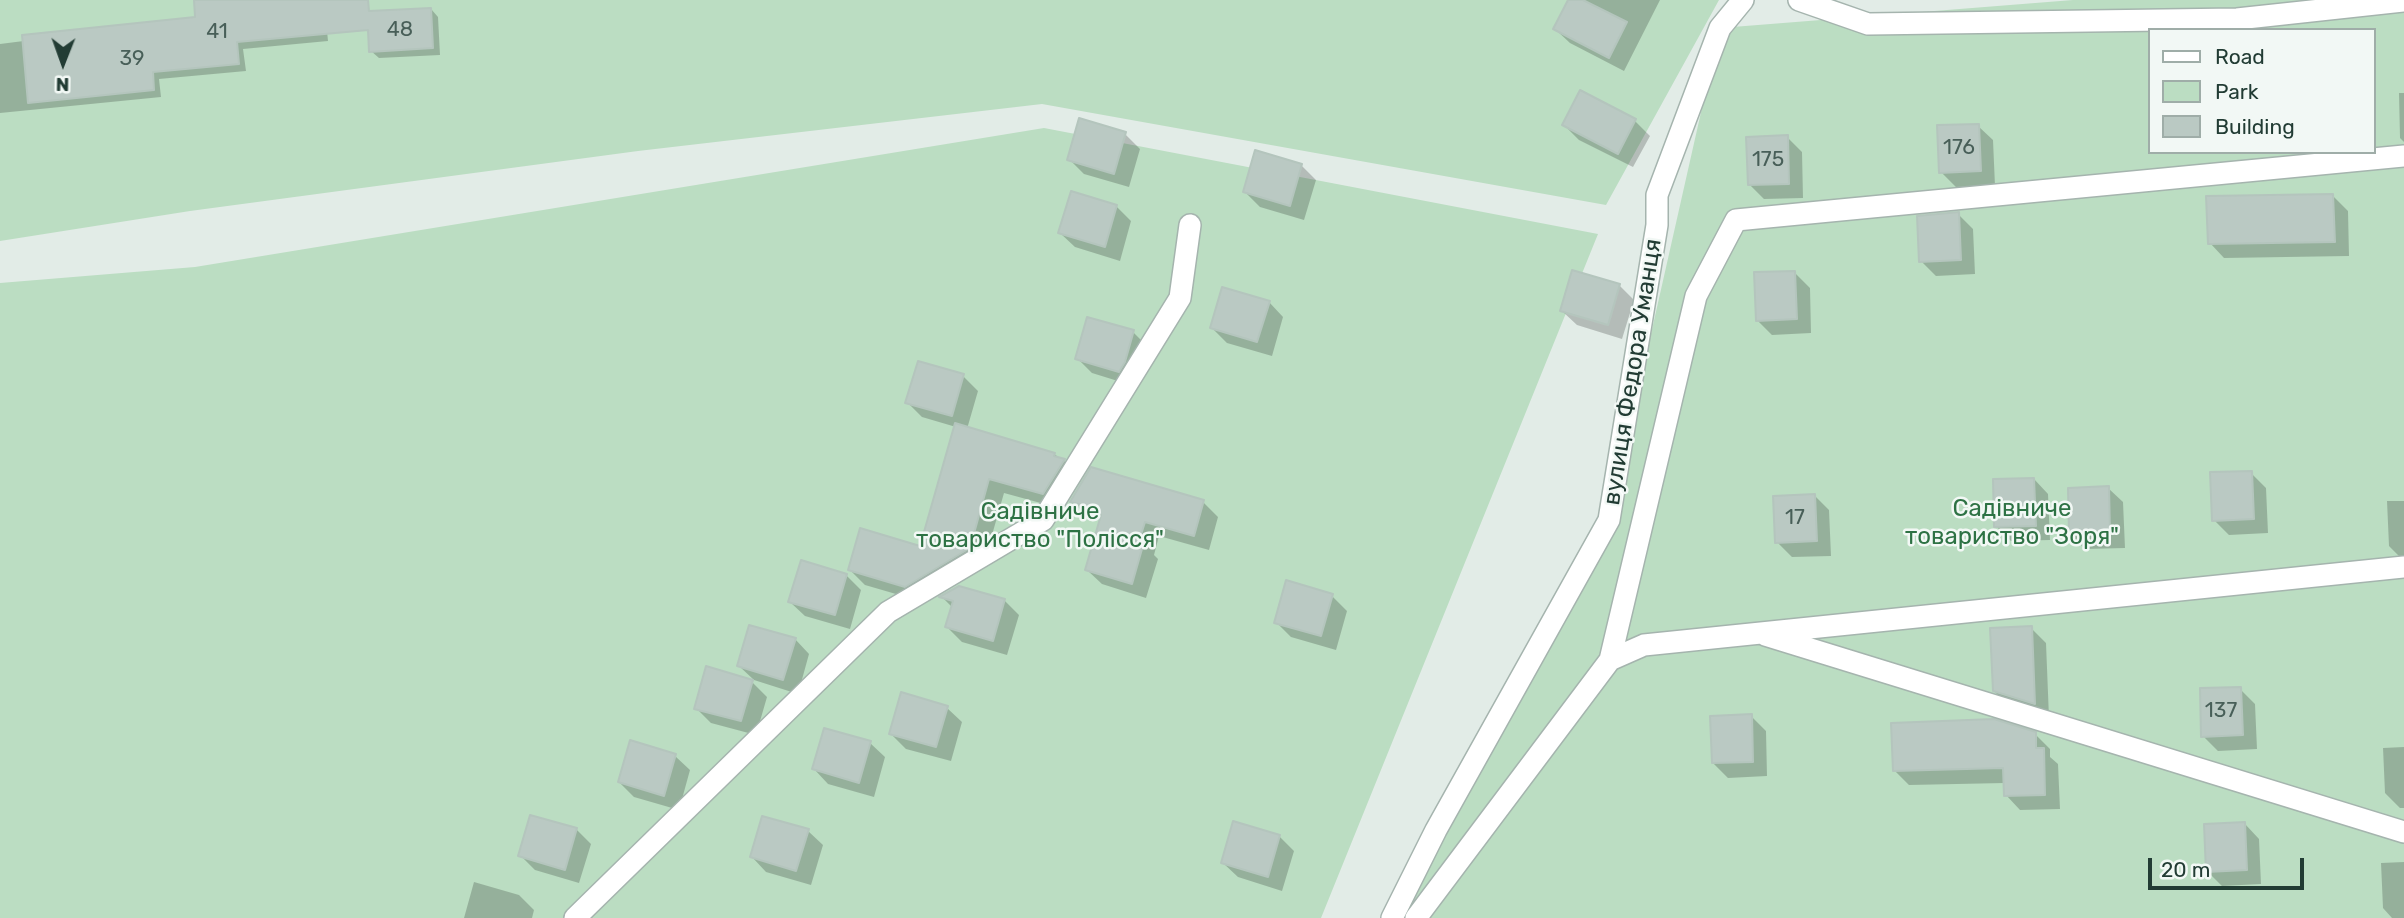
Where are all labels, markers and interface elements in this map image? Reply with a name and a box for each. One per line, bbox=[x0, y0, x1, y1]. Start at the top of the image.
house number: 48 bbox=[387, 17, 413, 43]
house number: 41 bbox=[206, 19, 228, 45]
north arrow bbox=[28, 28, 98, 98]
legend bbox=[2148, 28, 2376, 154]
text: Road bbox=[2215, 44, 2265, 69]
house number: 39 bbox=[119, 46, 145, 72]
text: N bbox=[56, 73, 70, 96]
text: Park bbox=[2215, 79, 2259, 104]
text: Building bbox=[2215, 114, 2295, 139]
house number: 176 bbox=[1943, 135, 1975, 161]
house number: 175 bbox=[1752, 147, 1784, 173]
street label: вулиця Федора Уманця bbox=[1598, 237, 1668, 507]
park label: Садівниче товариство "Зоря" bbox=[1905, 495, 2119, 551]
park label: Садівниче товариство "Полісся" bbox=[916, 498, 1164, 554]
house number: 17 bbox=[1785, 505, 1805, 531]
house number: 137 bbox=[2205, 698, 2237, 724]
scale bar bbox=[2152, 844, 2308, 888]
text: 20 m bbox=[2161, 857, 2210, 882]

